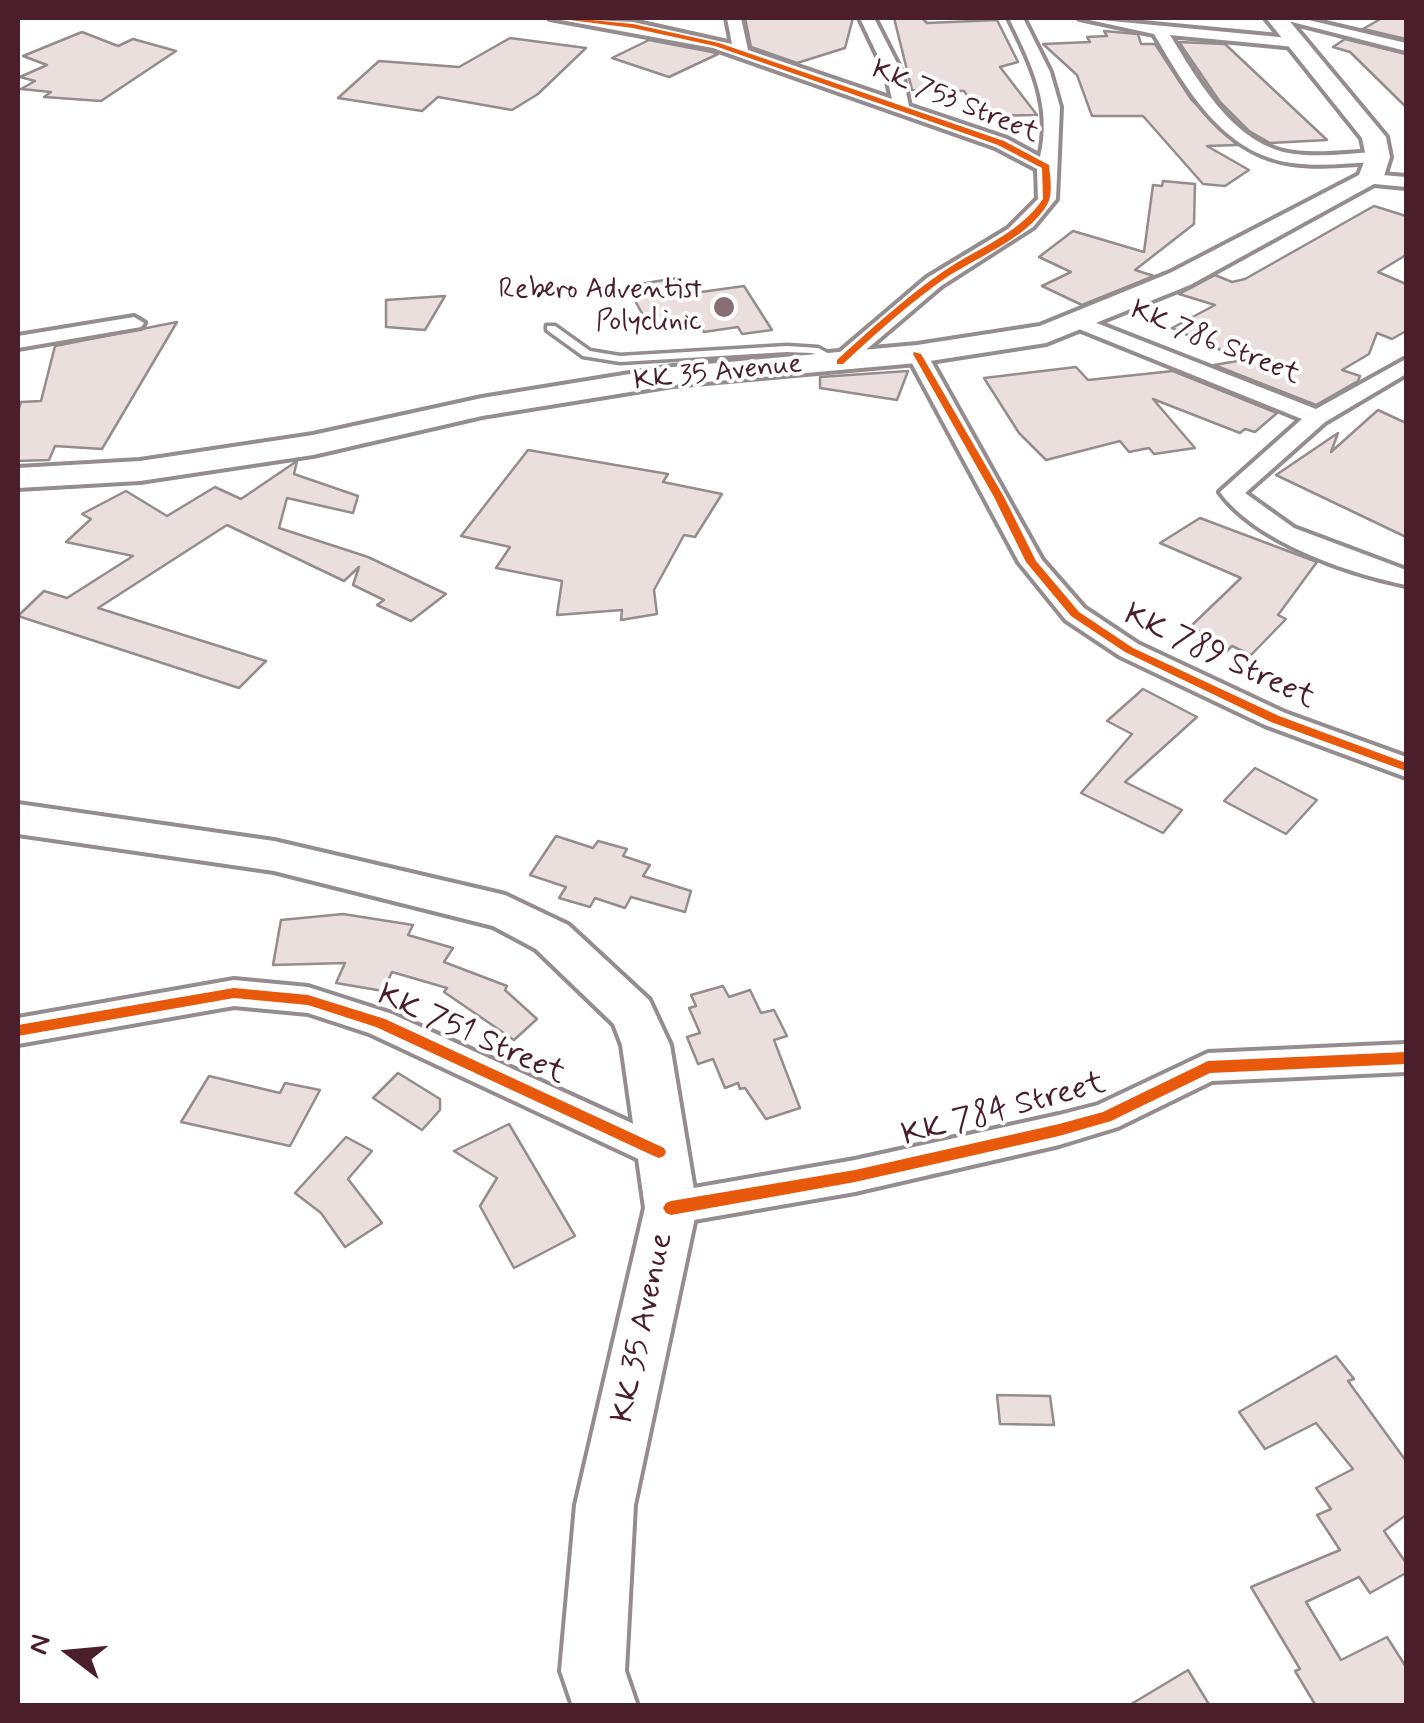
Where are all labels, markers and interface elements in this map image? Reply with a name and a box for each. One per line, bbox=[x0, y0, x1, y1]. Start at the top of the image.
street label: KK 753 Street bbox=[867, 54, 1043, 152]
place label: Rebero Adventist Polyclinic bbox=[498, 274, 702, 340]
marker: Rebero Adventist Polyclinic bbox=[711, 294, 737, 320]
street label: KK 786 Street bbox=[1126, 295, 1304, 393]
street label: KK 35 Avenue bbox=[632, 348, 804, 400]
street label: KK 789 Street bbox=[1117, 597, 1321, 719]
street label: KK 751 Street bbox=[371, 977, 571, 1095]
street label: KK 784 Street bbox=[898, 1065, 1110, 1157]
street label: KK 35 Avenue bbox=[605, 1230, 683, 1426]
north arrow bbox=[20, 1603, 120, 1703]
text: N bbox=[20, 1631, 61, 1659]

